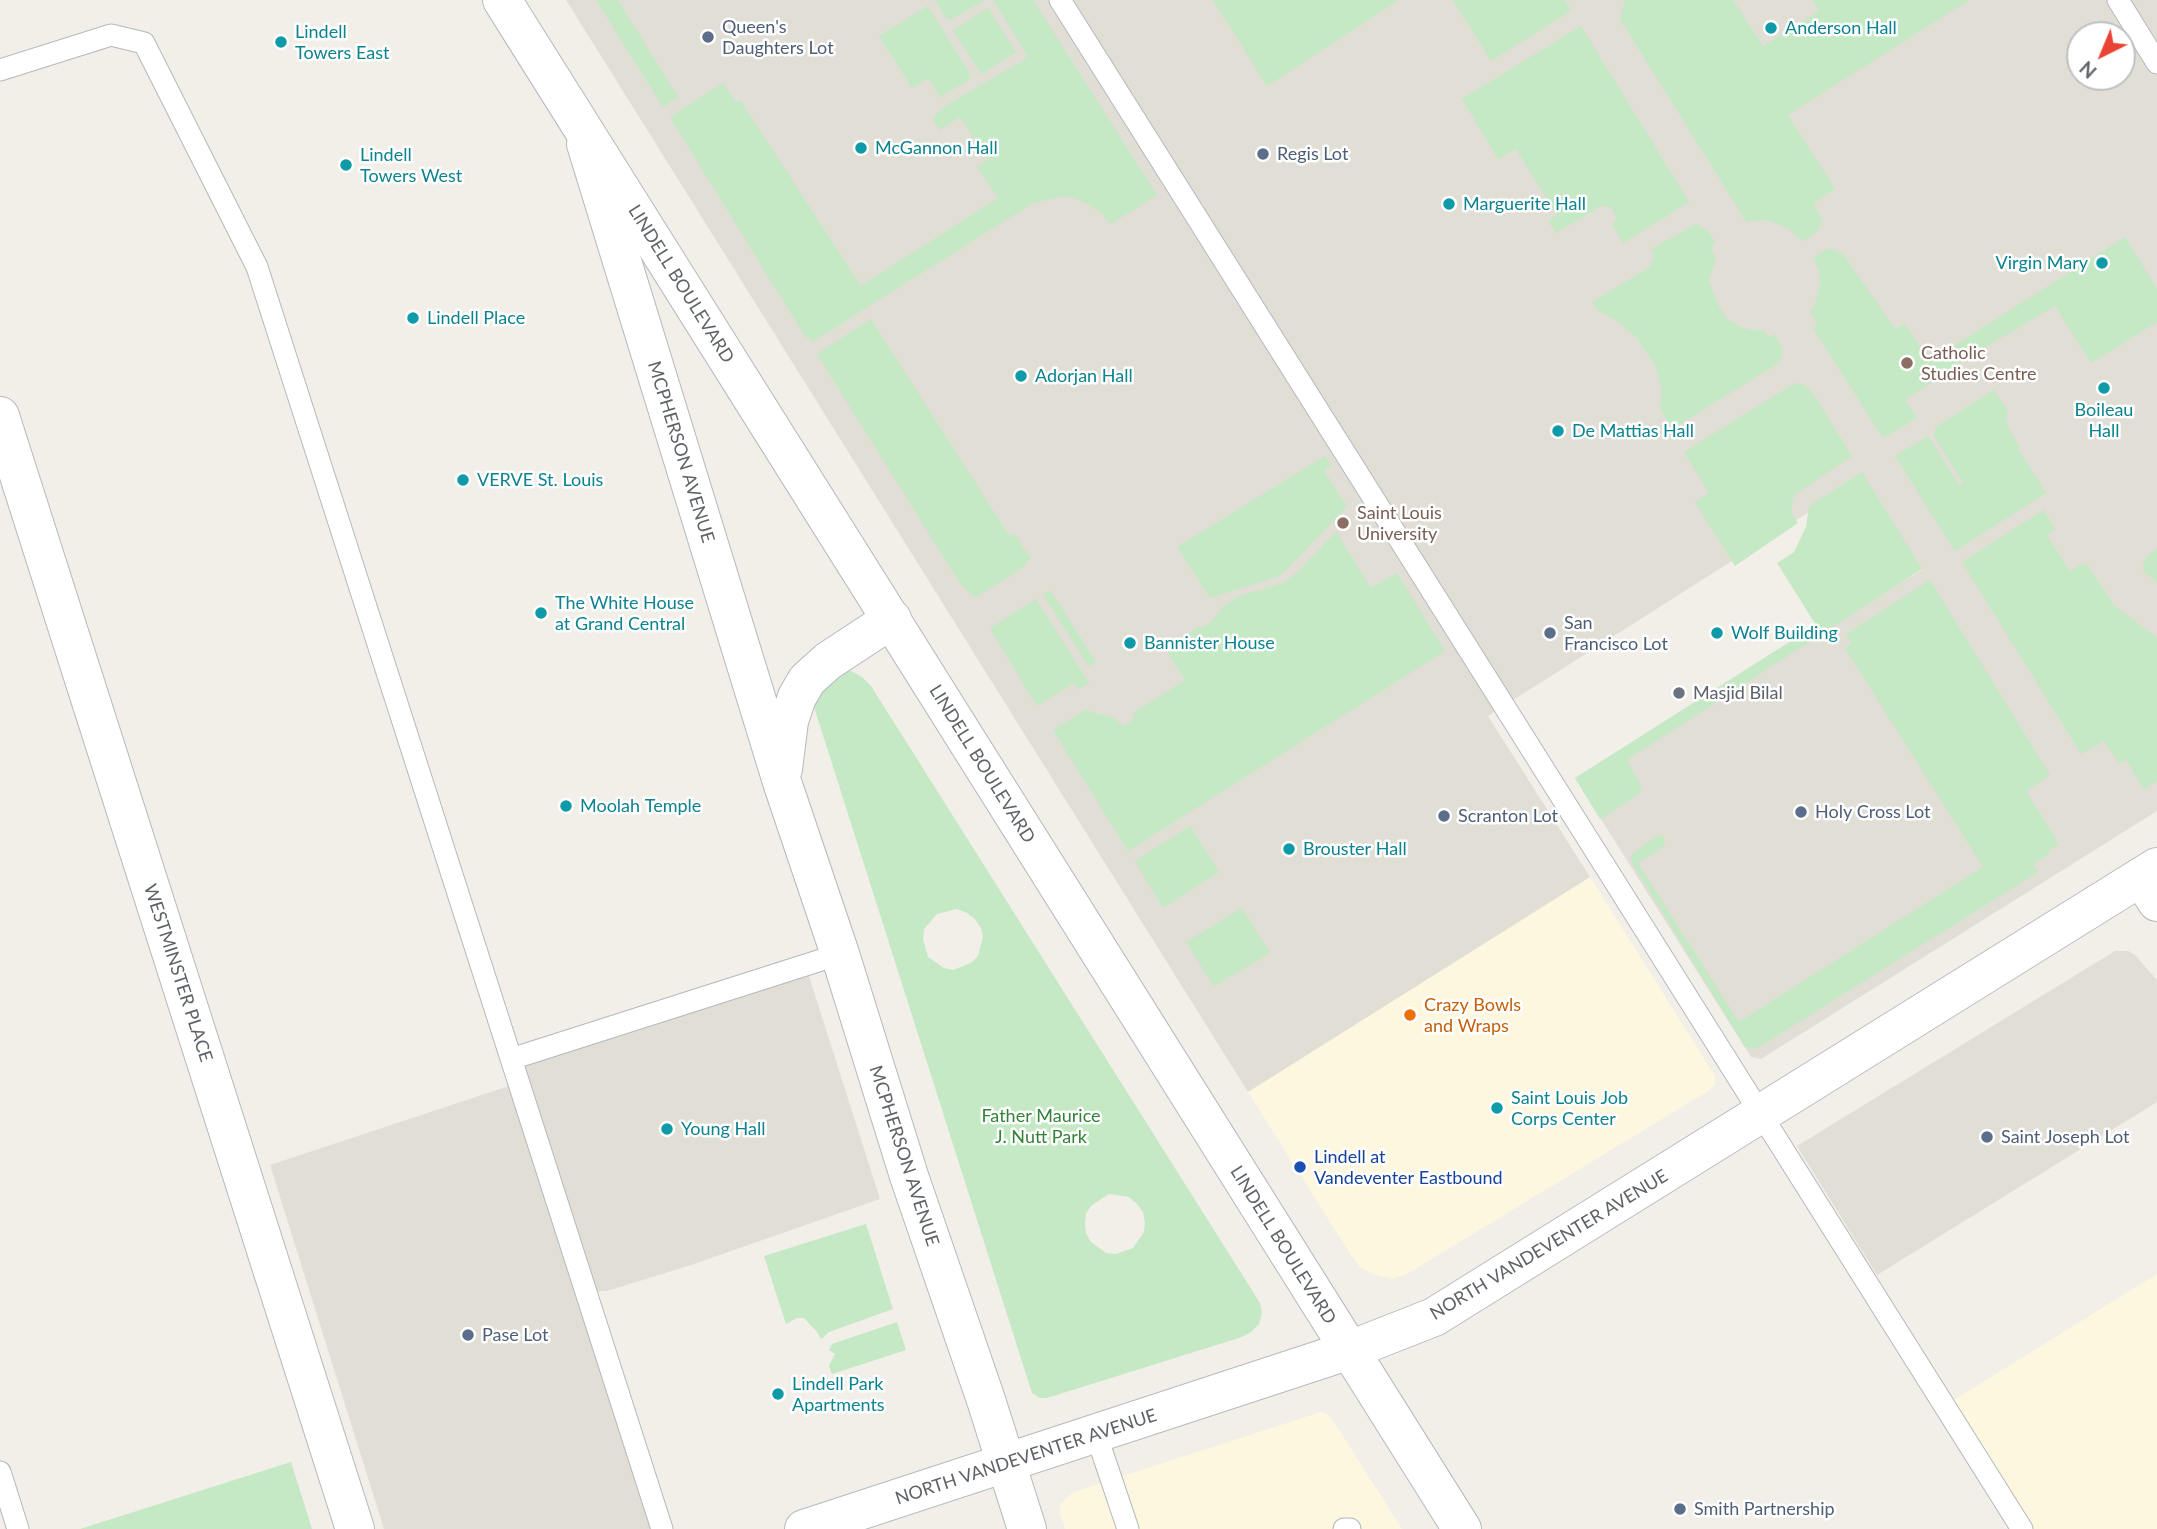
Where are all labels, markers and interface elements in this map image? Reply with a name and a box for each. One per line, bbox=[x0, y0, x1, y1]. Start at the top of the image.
place label: Queen's Daughters Lot bbox=[722, 16, 834, 58]
place label: Anderson Hall bbox=[1785, 17, 1897, 39]
marker: Anderson Hall bbox=[1763, 20, 1779, 36]
place label: Lindell Towers East bbox=[295, 21, 389, 64]
north arrow bbox=[2066, 21, 2136, 91]
marker: Queen's Daughters Lot bbox=[700, 29, 716, 45]
marker: Lindell Towers East bbox=[273, 34, 289, 50]
text: N bbox=[2075, 57, 2101, 84]
place label: McGannon Hall bbox=[875, 137, 998, 159]
marker: McGannon Hall bbox=[853, 140, 869, 156]
place label: Regis Lot bbox=[1277, 143, 1348, 165]
place label: Lindell Towers West bbox=[360, 144, 462, 186]
marker: Regis Lot bbox=[1255, 146, 1271, 162]
marker: Lindell Towers West bbox=[338, 157, 354, 173]
place label: Marguerite Hall bbox=[1463, 193, 1586, 215]
marker: Marguerite Hall bbox=[1441, 196, 1457, 212]
street label: LINDELL BOULEVARD bbox=[623, 201, 739, 367]
place label: Virgin Mary bbox=[1996, 252, 2088, 274]
marker: Virgin Mary bbox=[2094, 255, 2110, 271]
place label: Lindell Place bbox=[427, 307, 525, 329]
marker: Lindell Place bbox=[405, 310, 421, 326]
place label: Catholic Studies Centre bbox=[1921, 342, 2037, 384]
marker: Catholic Studies Centre bbox=[1899, 355, 1915, 371]
street label: MCPHERSON AVENUE bbox=[643, 359, 719, 545]
place label: Adorjan Hall bbox=[1035, 365, 1133, 387]
marker: Adorjan Hall bbox=[1013, 368, 1029, 384]
marker: Boileau Hall bbox=[2096, 380, 2112, 396]
place label: Boileau Hall bbox=[2075, 399, 2133, 442]
place label: De Mattias Hall bbox=[1572, 420, 1694, 442]
marker: De Mattias Hall bbox=[1550, 423, 1566, 439]
place label: VERVE St. Louis bbox=[477, 469, 603, 491]
marker: VERVE St. Louis bbox=[455, 472, 471, 488]
place label: Saint Louis University bbox=[1357, 502, 1442, 544]
marker: Saint Louis University bbox=[1335, 515, 1351, 531]
place label: The White House at Grand Central bbox=[555, 592, 694, 634]
marker: The White House at Grand Central bbox=[533, 605, 549, 621]
place label: San Francisco Lot bbox=[1564, 612, 1668, 654]
place label: Wolf Building bbox=[1731, 622, 1838, 644]
marker: San Francisco Lot bbox=[1542, 625, 1558, 641]
marker: Wolf Building bbox=[1709, 625, 1725, 641]
place label: Bannister House bbox=[1144, 632, 1275, 654]
marker: Bannister House bbox=[1122, 635, 1138, 651]
street label: LINDELL BOULEVARD bbox=[924, 681, 1040, 847]
place label: Masjid Bilal bbox=[1693, 682, 1783, 704]
marker: Masjid Bilal bbox=[1671, 685, 1687, 701]
place label: Moolah Temple bbox=[580, 795, 701, 817]
marker: Moolah Temple bbox=[558, 798, 574, 814]
place label: Holy Cross Lot bbox=[1815, 801, 1930, 823]
marker: Holy Cross Lot bbox=[1793, 804, 1809, 820]
place label: Scranton Lot bbox=[1458, 805, 1558, 827]
marker: Scranton Lot bbox=[1436, 808, 1452, 824]
place label: Brouster Hall bbox=[1303, 838, 1407, 860]
marker: Brouster Hall bbox=[1281, 841, 1297, 857]
street label: WESTMINSTER PLACE bbox=[139, 881, 217, 1065]
place label: Crazy Bowls and Wraps bbox=[1424, 994, 1521, 1036]
marker: Crazy Bowls and Wraps bbox=[1402, 1007, 1418, 1023]
street label: MCPHERSON AVENUE bbox=[865, 1063, 943, 1249]
place label: Saint Louis Job Corps Center bbox=[1511, 1087, 1628, 1130]
marker: Saint Louis Job Corps Center bbox=[1489, 1100, 1505, 1116]
park label: Father Maurice J. Nutt Park bbox=[981, 1105, 1101, 1148]
place label: Young Hall bbox=[681, 1118, 765, 1140]
marker: Young Hall bbox=[659, 1121, 675, 1137]
place label: Saint Joseph Lot bbox=[2001, 1126, 2129, 1148]
marker: Saint Joseph Lot bbox=[1979, 1129, 1995, 1145]
place label: Lindell at Vandeventer Eastbound bbox=[1314, 1146, 1503, 1188]
marker: Lindell at Vandeventer Eastbound bbox=[1292, 1159, 1308, 1175]
street label: LINDELL BOULEVARD bbox=[1225, 1162, 1341, 1328]
street label: NORTH VANDEVENTER AVENUE bbox=[1426, 1165, 1672, 1325]
place label: Pase Lot bbox=[482, 1324, 548, 1346]
marker: Pase Lot bbox=[460, 1327, 476, 1343]
place label: Lindell Park Apartments bbox=[792, 1373, 885, 1416]
marker: Lindell Park Apartments bbox=[770, 1386, 786, 1402]
street label: NORTH VANDEVENTER AVENUE bbox=[893, 1404, 1159, 1510]
place label: Smith Partnership bbox=[1694, 1498, 1835, 1520]
marker: Smith Partnership bbox=[1672, 1501, 1688, 1517]

